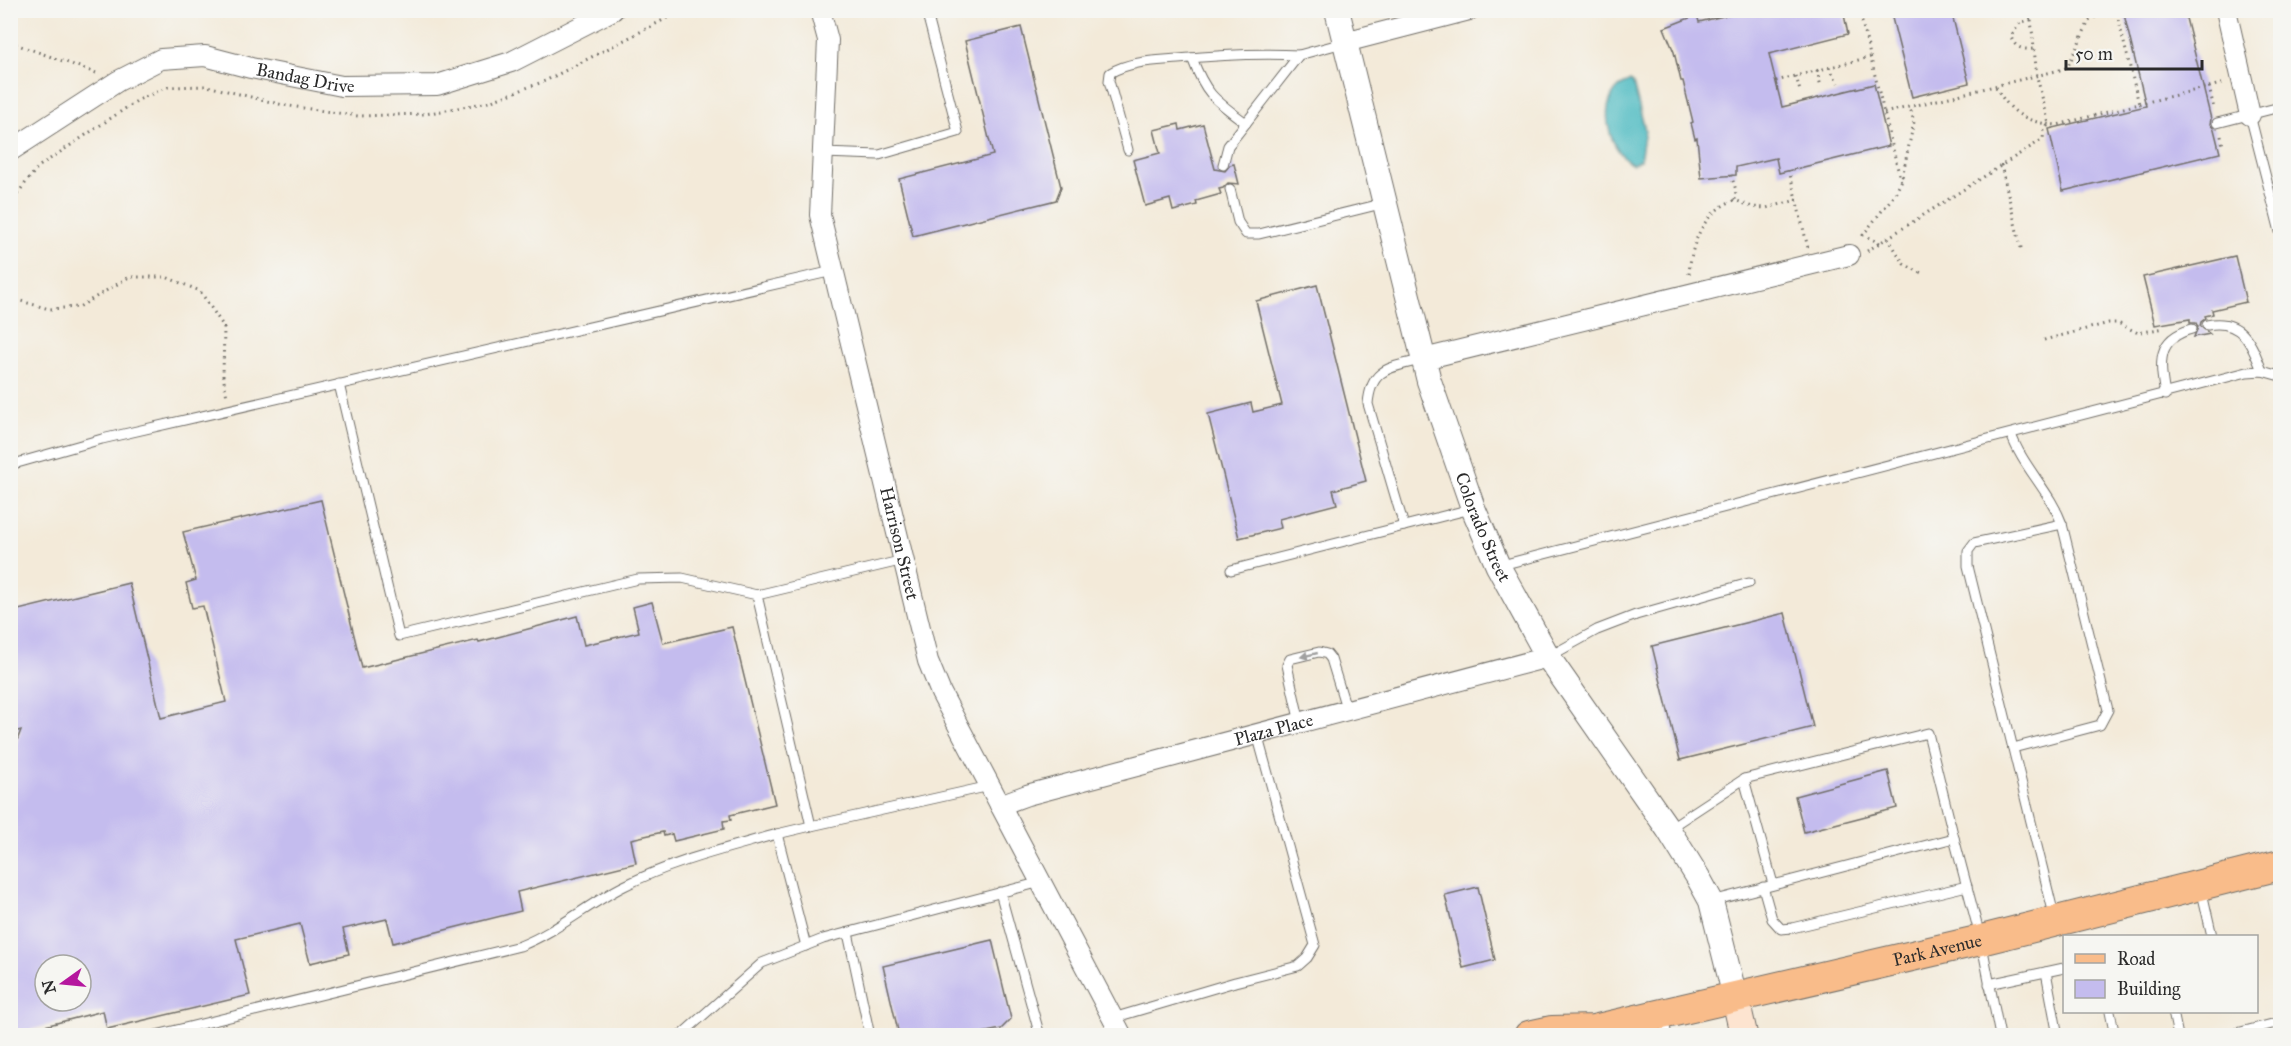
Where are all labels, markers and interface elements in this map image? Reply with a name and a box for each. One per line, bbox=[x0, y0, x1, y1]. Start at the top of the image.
scale bar bbox=[2066, 33, 2202, 71]
text: 50 m bbox=[2075, 43, 2113, 65]
street label: Bandag Drive bbox=[254, 58, 355, 97]
street label: Colorado Street bbox=[1451, 469, 1516, 586]
street label: Harrison Street bbox=[875, 484, 924, 603]
one-way arrow bbox=[1300, 650, 1318, 660]
street label: Plaza Place bbox=[1232, 709, 1315, 751]
street label: Park Avenue bbox=[1891, 929, 1984, 971]
legend bbox=[2063, 935, 2258, 1013]
text: Road bbox=[2117, 948, 2155, 970]
north arrow bbox=[33, 953, 93, 1013]
text: N bbox=[38, 977, 60, 996]
text: Building bbox=[2117, 978, 2181, 1001]

